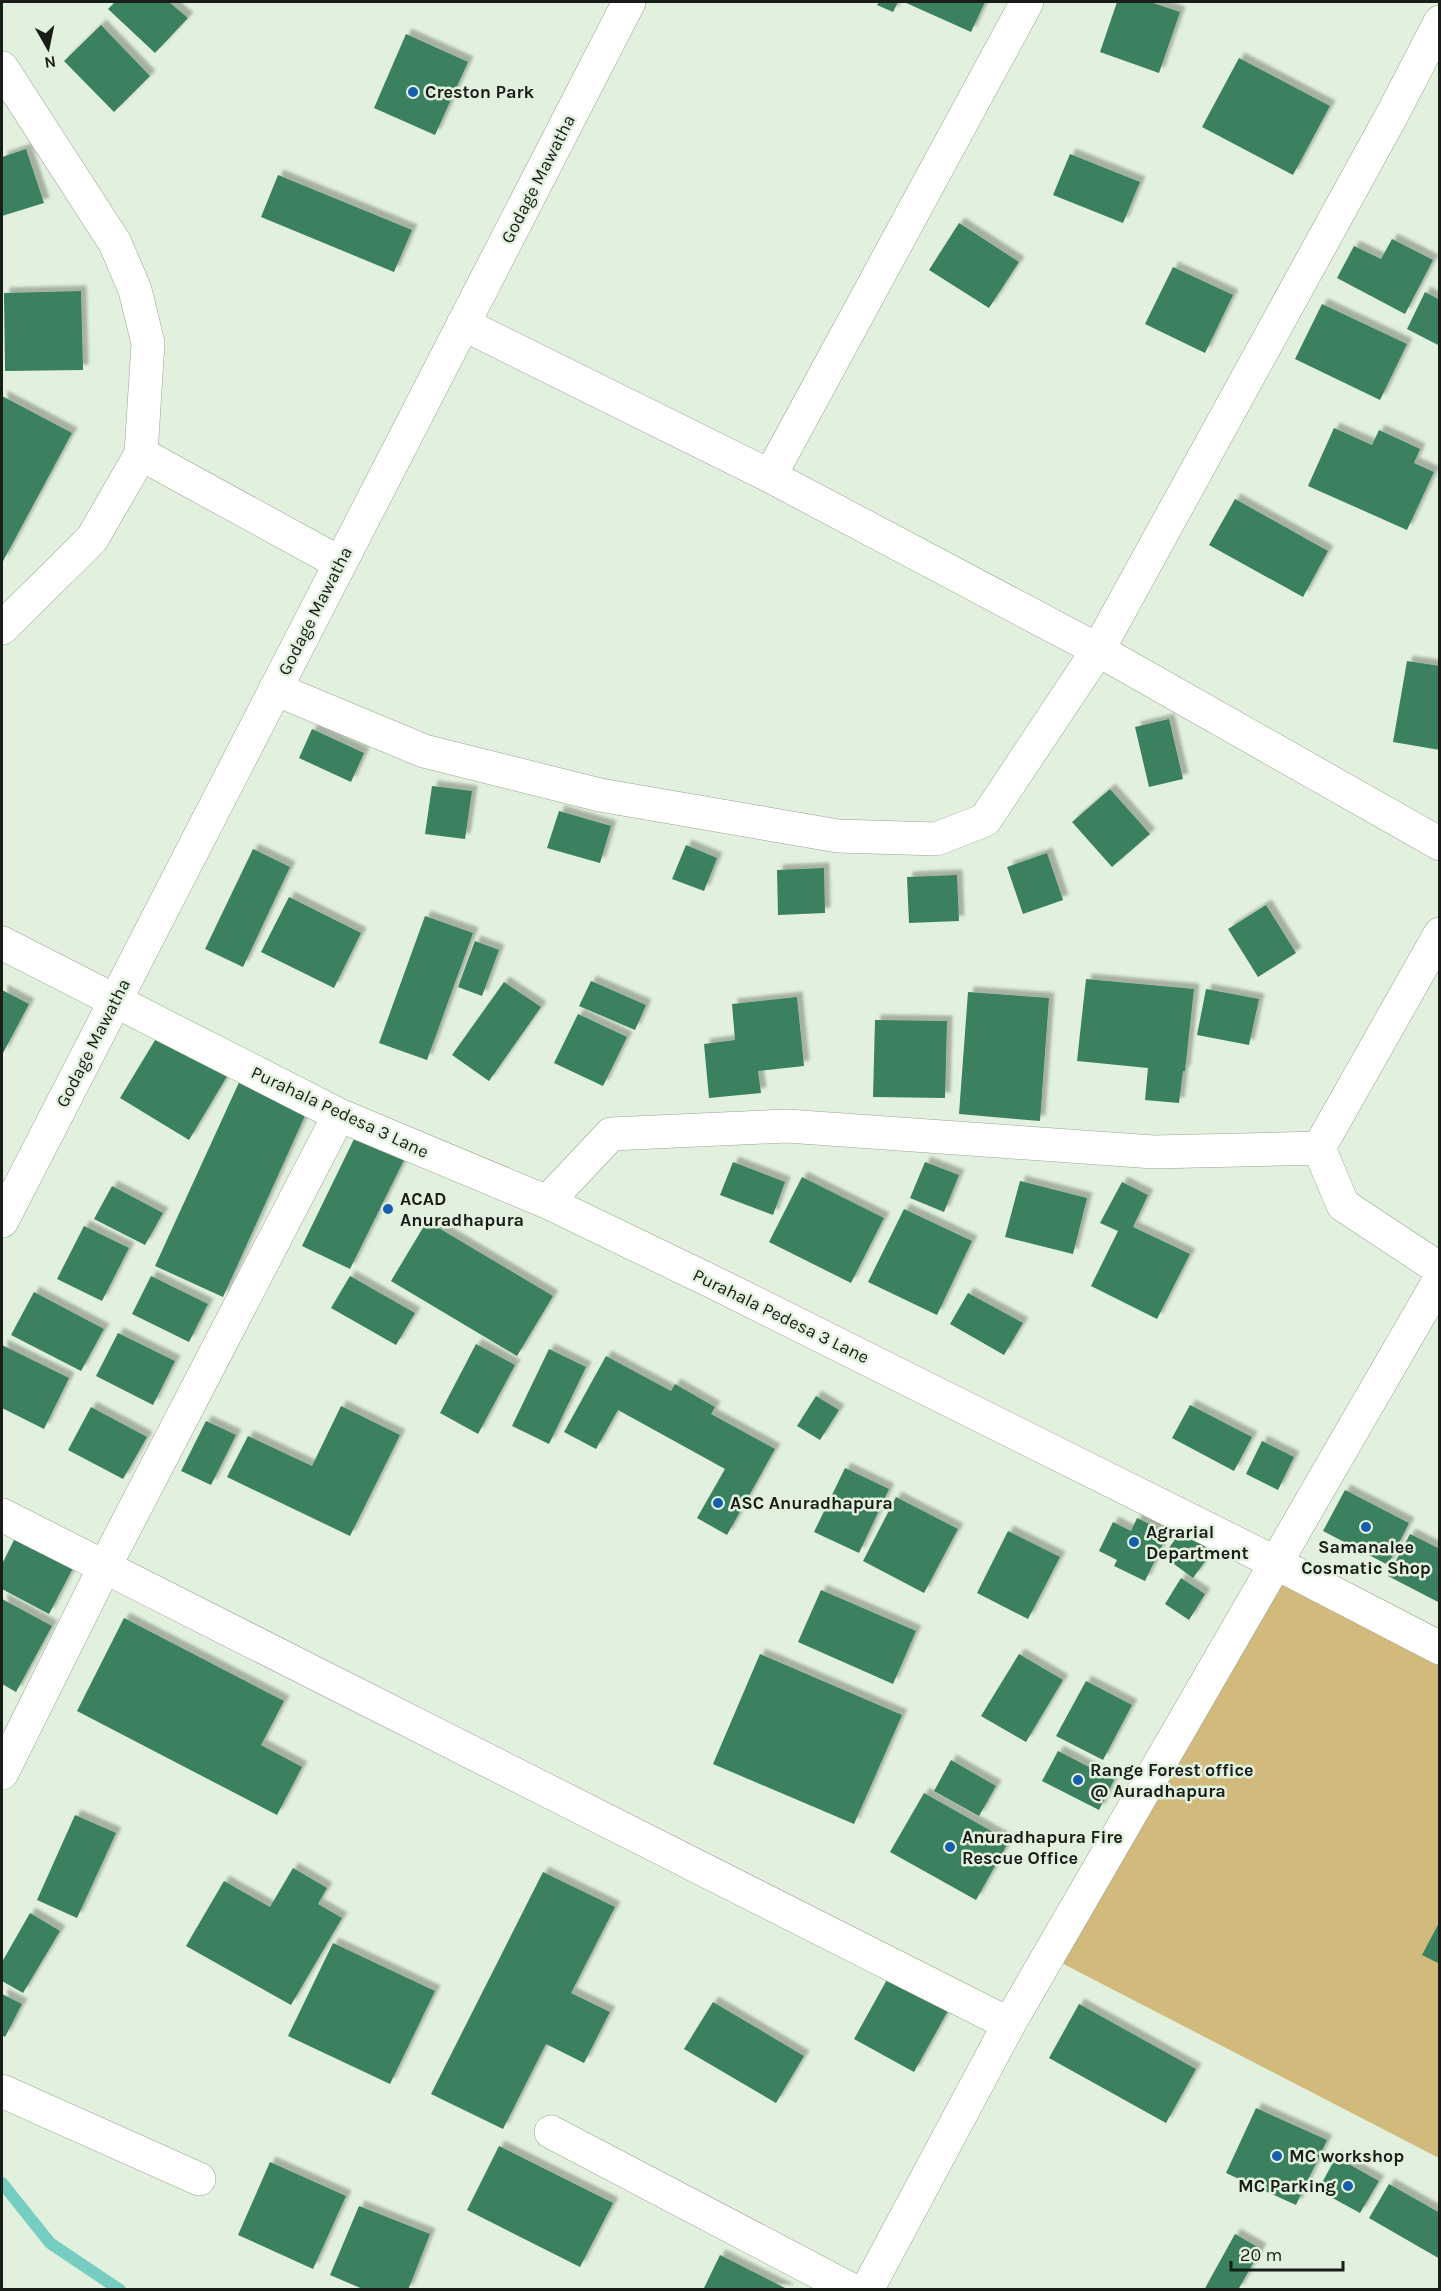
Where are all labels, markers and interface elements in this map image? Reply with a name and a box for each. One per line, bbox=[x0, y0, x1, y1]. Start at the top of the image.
north arrow bbox=[18, 18, 78, 78]
text: N bbox=[43, 52, 57, 73]
place label: Creston Park bbox=[425, 81, 535, 103]
marker: Creston Park bbox=[406, 85, 420, 99]
street label: Godage Mawatha bbox=[496, 111, 580, 247]
street label: Godage Mawatha bbox=[273, 543, 357, 679]
street label: Godage Mawatha bbox=[51, 975, 135, 1111]
street label: Purahala Pedesa 3 Lane bbox=[248, 1061, 432, 1163]
place label: ACAD Anuradhapura bbox=[400, 1188, 524, 1231]
marker: ACAD Anuradhapura bbox=[381, 1202, 395, 1216]
street label: Purahala Pedesa 3 Lane bbox=[689, 1264, 873, 1368]
place label: ASC Anuradhapura bbox=[730, 1492, 893, 1514]
marker: ASC Anuradhapura bbox=[711, 1496, 725, 1510]
marker: Samanalee Cosmatic Shop bbox=[1359, 1520, 1373, 1534]
place label: Agrarial Department bbox=[1146, 1521, 1249, 1564]
marker: Agrarial Department bbox=[1127, 1535, 1141, 1549]
place label: Samanalee Cosmatic Shop bbox=[1301, 1536, 1431, 1579]
place label: Range Forest office @ Auradhapura bbox=[1090, 1759, 1254, 1802]
marker: Range Forest office @ Auradhapura bbox=[1071, 1773, 1085, 1787]
place label: Anuradhapura Fire Rescue Office bbox=[962, 1826, 1123, 1869]
marker: Anuradhapura Fire Rescue Office bbox=[943, 1840, 957, 1854]
place label: MC workshop bbox=[1289, 2145, 1404, 2167]
marker: MC workshop bbox=[1270, 2149, 1284, 2163]
place label: MC Parking bbox=[1238, 2175, 1337, 2197]
marker: MC Parking bbox=[1341, 2179, 1355, 2193]
scale bar bbox=[1231, 2234, 1344, 2272]
text: 20 m bbox=[1240, 2244, 1282, 2266]

